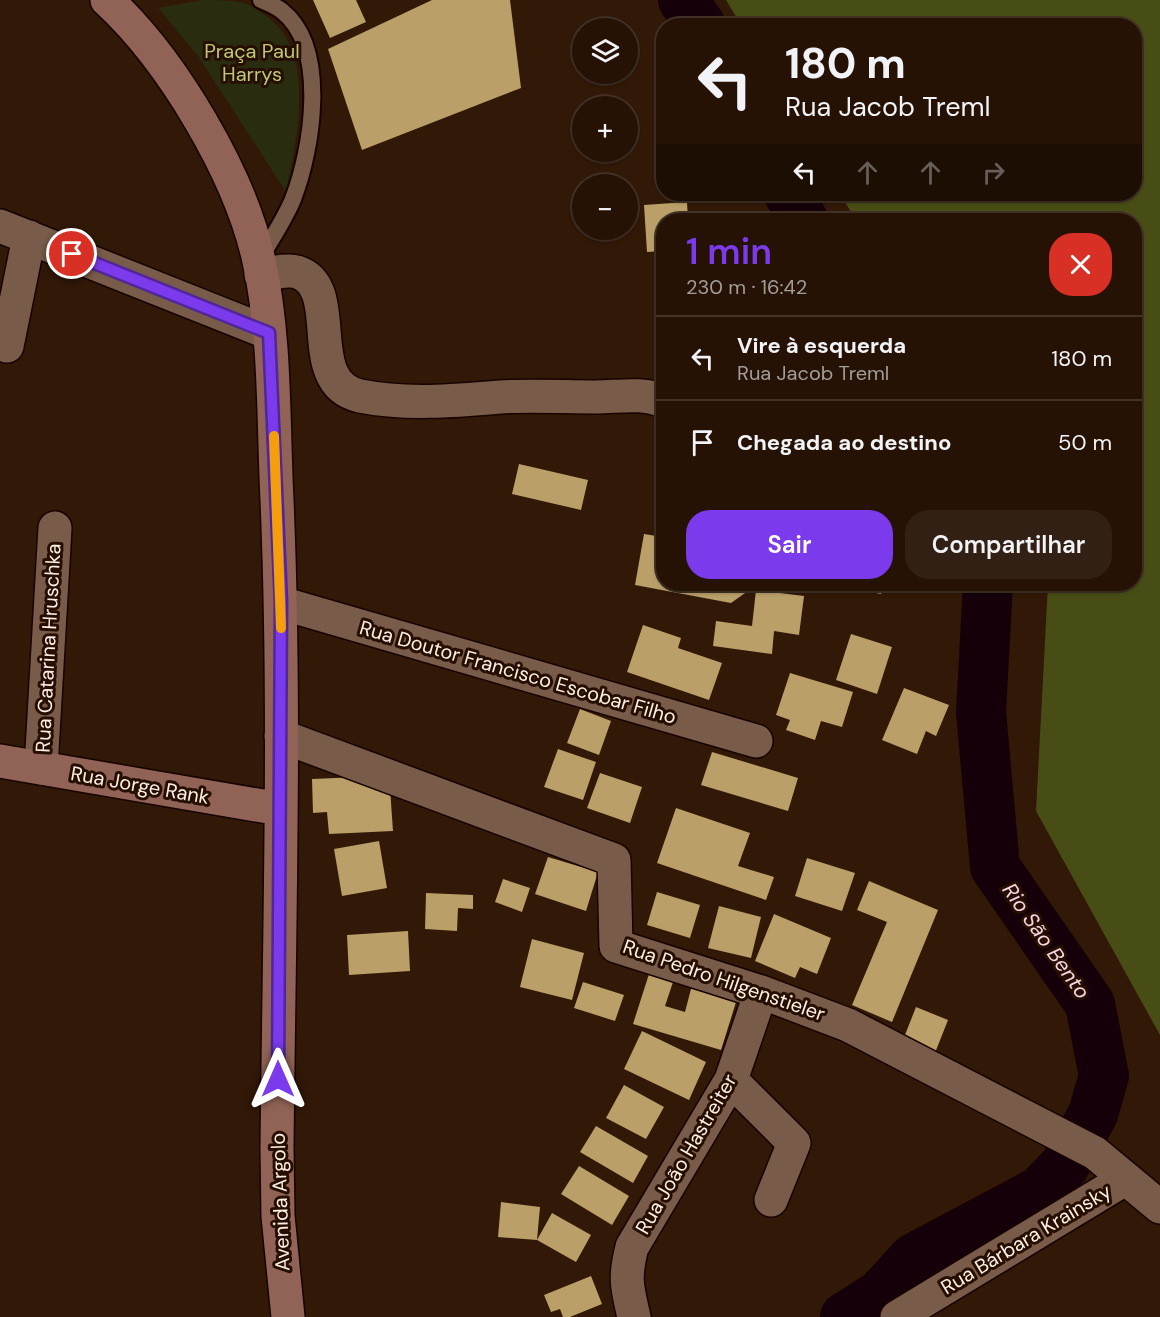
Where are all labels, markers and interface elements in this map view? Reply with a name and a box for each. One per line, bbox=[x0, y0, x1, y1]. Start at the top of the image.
map controls bbox=[572, 18, 638, 240]
button: layers bbox=[572, 18, 638, 84]
text: 180 m bbox=[785, 36, 906, 91]
park label: Praça Paul Harrys bbox=[204, 38, 300, 87]
icon: left bbox=[686, 42, 764, 120]
text: Rua Jacob Treml bbox=[785, 89, 991, 124]
button: + bbox=[572, 96, 638, 162]
icon: left bbox=[788, 156, 821, 189]
icon: ahead bbox=[851, 156, 884, 189]
icon: ahead bbox=[914, 156, 947, 189]
icon: right bbox=[977, 156, 1010, 189]
button: − bbox=[572, 174, 638, 240]
pin bbox=[46, 228, 97, 279]
text: 1 min bbox=[686, 228, 772, 275]
button: close bbox=[1049, 233, 1112, 296]
icon: arrive bbox=[55, 237, 88, 270]
text: 230 m · 16:42 bbox=[686, 274, 807, 300]
text: Vire à esquerda bbox=[737, 331, 906, 360]
icon: left bbox=[686, 342, 719, 375]
text: 180 m bbox=[1051, 344, 1112, 373]
text: Rua Jacob Treml bbox=[737, 360, 889, 386]
icon: arrive bbox=[686, 426, 719, 459]
text: Chegada ao destino bbox=[737, 428, 951, 457]
text: 50 m bbox=[1058, 428, 1112, 457]
button: Sair bbox=[686, 510, 893, 579]
button: Compartilhar bbox=[905, 510, 1112, 579]
street label: Rua Catarina Hruschka bbox=[30, 543, 66, 753]
street label: Rua Doutor Francisco Escobar Filho bbox=[357, 614, 679, 730]
street label: Rua Jorge Rank bbox=[69, 760, 211, 810]
water label: Rio São Bento bbox=[996, 878, 1096, 1004]
street label: Rua Pedro Hilgenstieler bbox=[620, 933, 828, 1027]
position arrow bbox=[246, 1047, 310, 1111]
street label: Rua João Hastreiter bbox=[630, 1069, 742, 1239]
street label: Avenida Argolo bbox=[265, 1133, 295, 1271]
street label: Rua Bárbara Krainsky bbox=[936, 1178, 1116, 1300]

